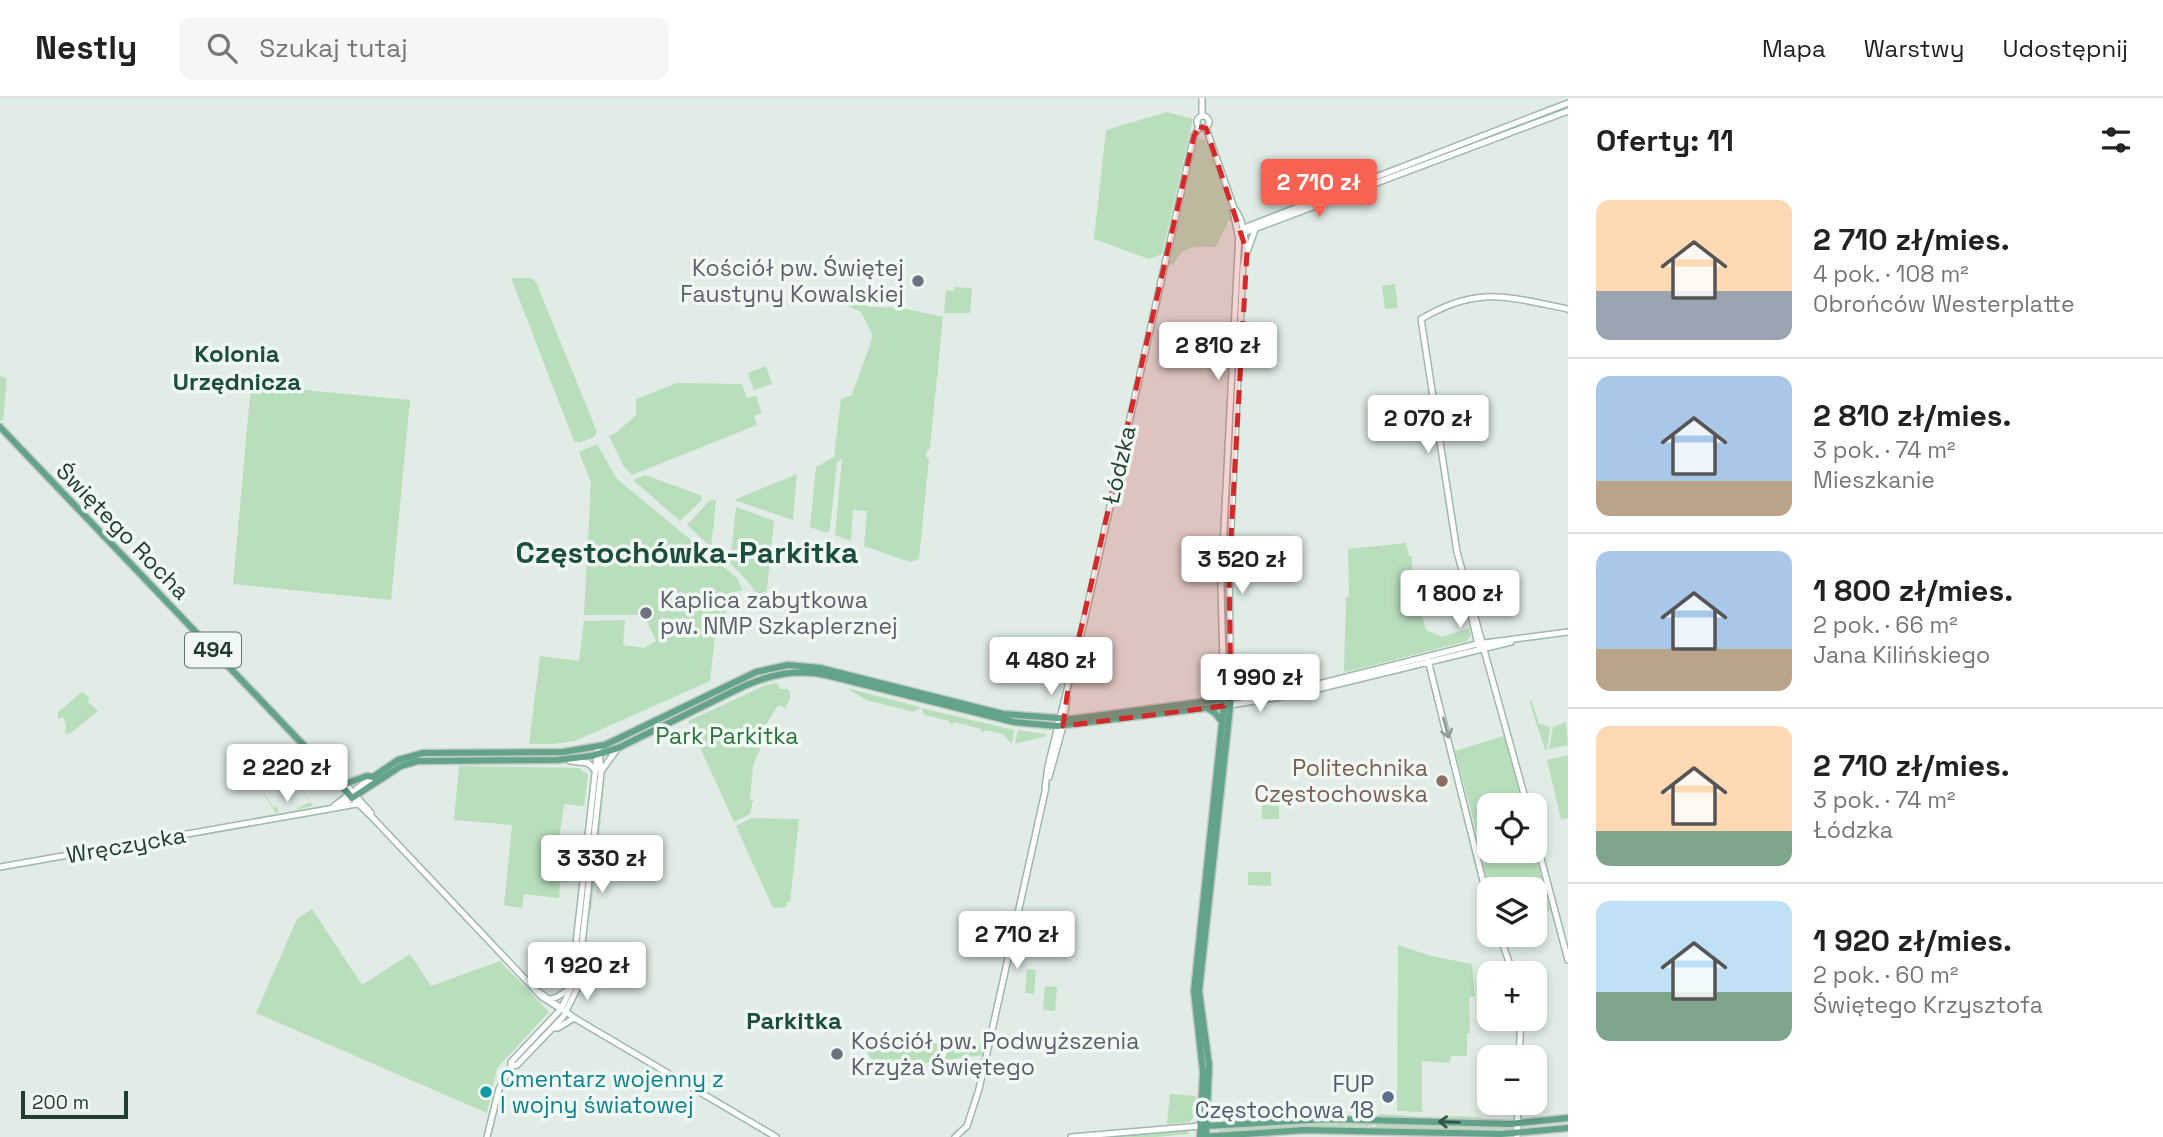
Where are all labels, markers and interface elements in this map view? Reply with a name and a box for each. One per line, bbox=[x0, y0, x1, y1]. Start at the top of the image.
search box bbox=[179, 17, 669, 80]
text: Nestly bbox=[35, 27, 137, 69]
icon: search bbox=[203, 29, 241, 67]
text: Szukaj tutaj bbox=[259, 31, 408, 65]
text: Mapa bbox=[1762, 33, 1826, 64]
text: Warstwy bbox=[1864, 33, 1965, 64]
text: Udostępnij bbox=[2003, 33, 2128, 64]
text: Oferty: 11 bbox=[1596, 121, 1734, 160]
icon: filters bbox=[2097, 121, 2135, 159]
pin: 2 710 zł bbox=[1247, 159, 1391, 219]
text: 2 710 zł bbox=[1277, 167, 1361, 197]
text: 2 710 zł/mies. bbox=[1813, 220, 2010, 259]
icon: home bbox=[1652, 228, 1736, 312]
place label: Kościół pw. Świętej Faustyny Kowalskiej bbox=[680, 253, 904, 309]
text: 4 pok. · 108 m² bbox=[1813, 259, 1969, 289]
marker: Kościół pw. Świętej Faustyny Kowalskiej bbox=[910, 273, 926, 289]
text: Obrońców Westerplatte bbox=[1813, 289, 2075, 319]
pin: 2 810 zł bbox=[1146, 322, 1290, 382]
text: 2 810 zł bbox=[1175, 330, 1261, 360]
district label: Kolonia Urzędnicza bbox=[173, 338, 301, 397]
pin: 2 070 zł bbox=[1356, 396, 1500, 455]
text: 2 810 zł/mies. bbox=[1813, 396, 2011, 435]
text: 2 070 zł bbox=[1384, 403, 1472, 433]
icon: home bbox=[1652, 404, 1736, 488]
street label: Łódzka bbox=[1095, 423, 1143, 507]
text: 3 pok. · 74 m² bbox=[1813, 435, 1956, 465]
street label: Świętego Rocha bbox=[50, 456, 196, 606]
text: Mieszkanie bbox=[1813, 465, 1935, 495]
district label: Częstochówka-Parkitka bbox=[516, 533, 858, 572]
pin: 3 520 zł bbox=[1170, 536, 1314, 596]
text: 3 520 zł bbox=[1197, 544, 1287, 574]
pin: 1 800 zł bbox=[1388, 570, 1532, 630]
text: 1 800 zł/mies. bbox=[1813, 571, 2013, 610]
text: 1 800 zł bbox=[1417, 578, 1504, 608]
icon: home bbox=[1652, 579, 1736, 663]
place label: Kaplica zabytkowa pw. NMP Szkaplerznej bbox=[660, 585, 898, 641]
marker: Kaplica zabytkowa pw. NMP Szkaplerznej bbox=[638, 605, 654, 621]
text: 2 pok. · 66 m² bbox=[1813, 610, 1958, 640]
road number: 494 bbox=[185, 632, 241, 668]
pin: 4 480 zł bbox=[979, 638, 1123, 697]
text: Jana Kilińskiego bbox=[1813, 640, 1990, 670]
text: 4 480 zł bbox=[1006, 645, 1096, 675]
pin: 1 990 zł bbox=[1188, 654, 1332, 714]
text: 1 990 zł bbox=[1217, 662, 1303, 692]
one-way arrow bbox=[1440, 717, 1453, 739]
park label: Park Parkitka bbox=[655, 721, 799, 751]
pin: 2 220 zł bbox=[215, 744, 359, 804]
text: 2 710 zł/mies. bbox=[1813, 746, 2010, 785]
text: 2 220 zł bbox=[243, 752, 331, 782]
place label: Politechnika Częstochowska bbox=[1254, 753, 1428, 809]
icon: home bbox=[1652, 754, 1736, 838]
marker: Politechnika Częstochowska bbox=[1434, 773, 1450, 789]
text: 3 pok. · 74 m² bbox=[1813, 785, 1956, 815]
map controls bbox=[1477, 793, 1547, 1115]
button: locate bbox=[1477, 793, 1547, 863]
text: Łódzka bbox=[1813, 815, 1893, 845]
street label: Wręczycka bbox=[64, 820, 188, 870]
pin: 3 330 zł bbox=[530, 836, 674, 895]
text: 3 330 zł bbox=[557, 843, 647, 873]
button: layers bbox=[1477, 877, 1547, 947]
pin: 2 710 zł bbox=[945, 912, 1089, 971]
text: 2 710 zł bbox=[975, 919, 1059, 949]
text: 1 920 zł/mies. bbox=[1813, 921, 2012, 960]
icon: home bbox=[1652, 929, 1736, 1013]
pin: 1 920 zł bbox=[515, 942, 659, 1002]
text: 1 920 zł bbox=[544, 950, 630, 980]
text: 2 pok. · 60 m² bbox=[1813, 960, 1958, 990]
button: + bbox=[1477, 961, 1547, 1031]
text: Świętego Krzysztofa bbox=[1813, 990, 2043, 1020]
district label: Parkitka bbox=[746, 1005, 842, 1036]
place label: Kościół pw. Podwyższenia Krzyża Świętego bbox=[851, 1026, 1139, 1082]
button: − bbox=[1477, 1045, 1547, 1115]
marker: Kościół pw. Podwyższenia Krzyża Świętego bbox=[829, 1046, 845, 1062]
place label: Cmentarz wojenny z I wojny światowej bbox=[500, 1064, 724, 1120]
place label: FUP Częstochowa 18 bbox=[1195, 1069, 1374, 1125]
marker: Cmentarz wojenny z I wojny światowej bbox=[478, 1084, 494, 1100]
scale bar bbox=[21, 1088, 128, 1120]
marker: FUP Częstochowa 18 bbox=[1380, 1089, 1396, 1105]
text: 200 m bbox=[32, 1090, 89, 1115]
one-way arrow bbox=[1438, 1115, 1461, 1129]

